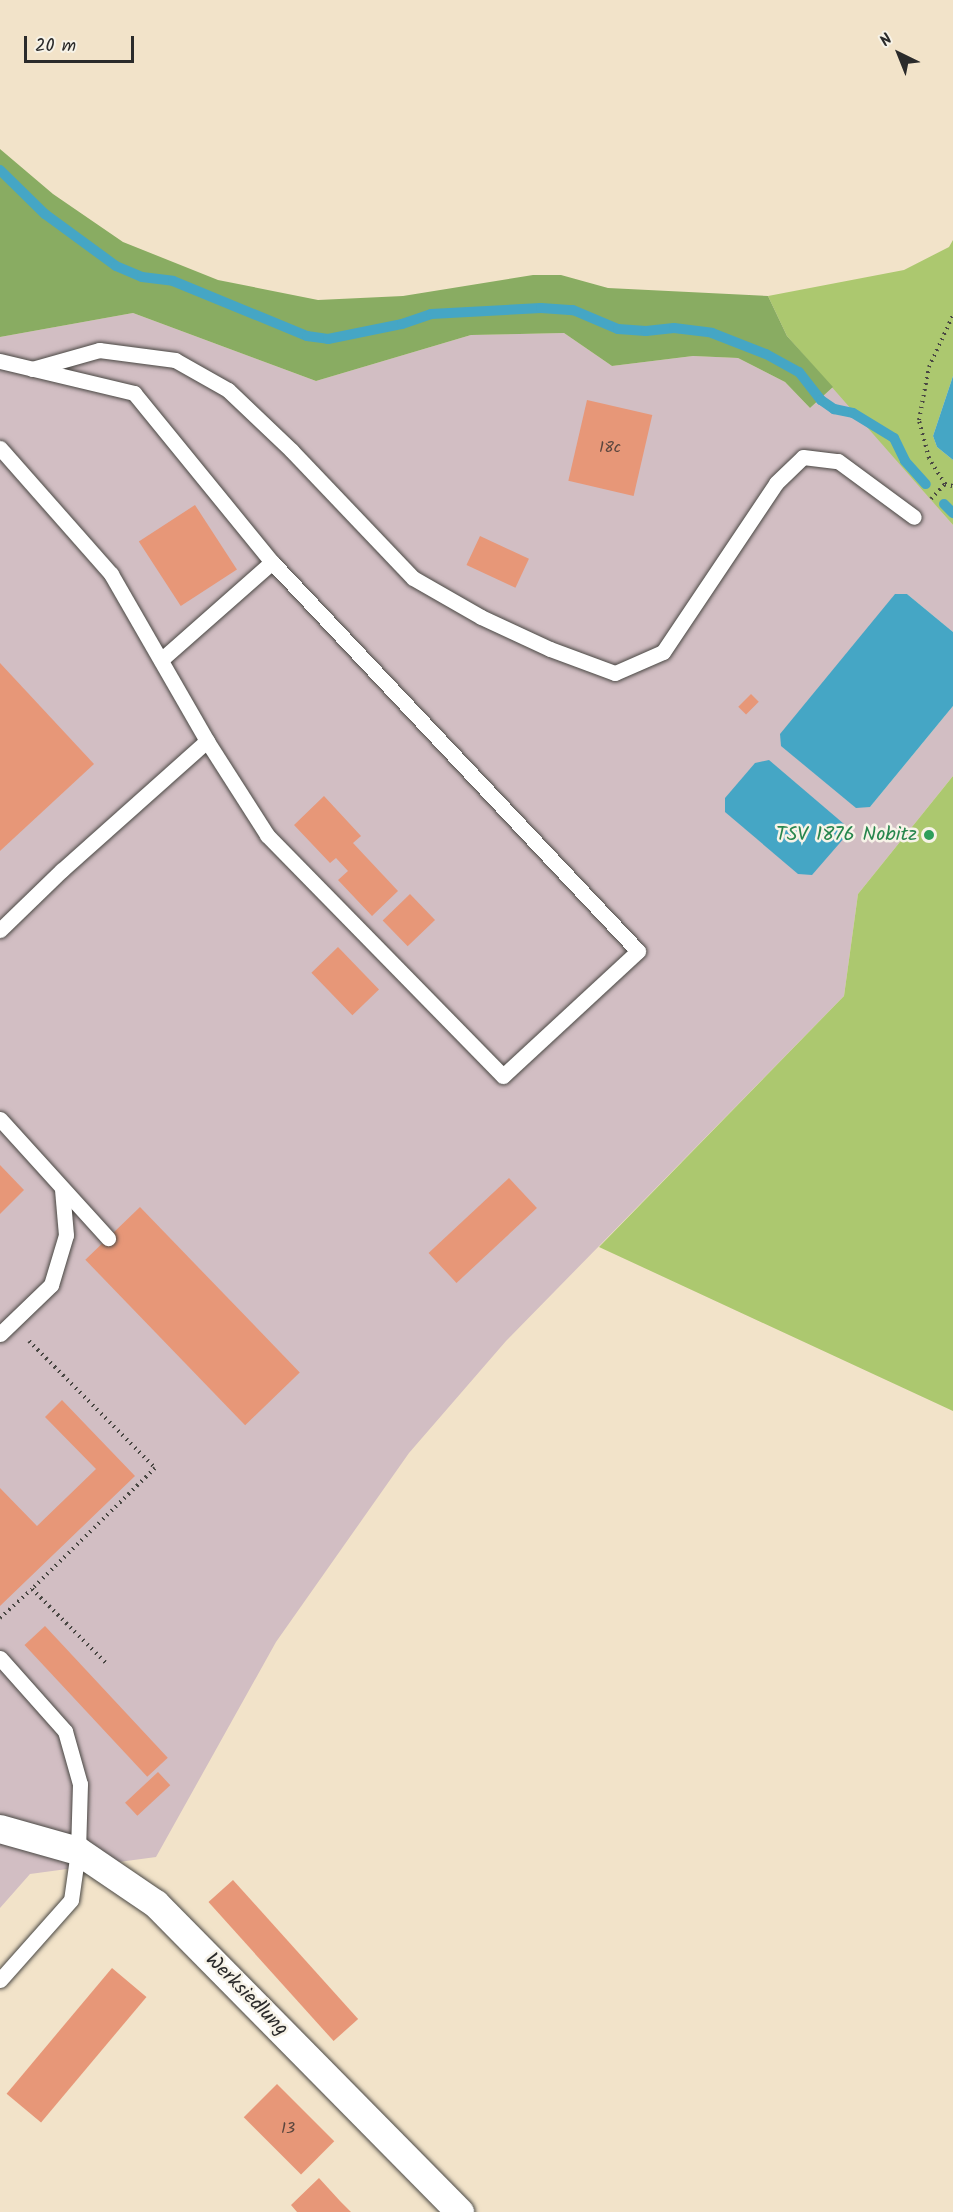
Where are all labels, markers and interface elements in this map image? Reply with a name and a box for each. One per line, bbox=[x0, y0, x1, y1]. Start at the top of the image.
scale bar bbox=[27, 24, 136, 62]
north arrow bbox=[869, 24, 929, 84]
text: N bbox=[874, 28, 899, 53]
text: 20 m bbox=[35, 32, 76, 61]
house number: 18c bbox=[599, 438, 621, 458]
place label: TSV 1876 Nobitz bbox=[776, 823, 917, 847]
marker: TSV 1876 Nobitz bbox=[922, 828, 936, 842]
street label: Werksiedlung bbox=[199, 1948, 293, 2042]
house number: 13 bbox=[281, 2119, 295, 2139]

